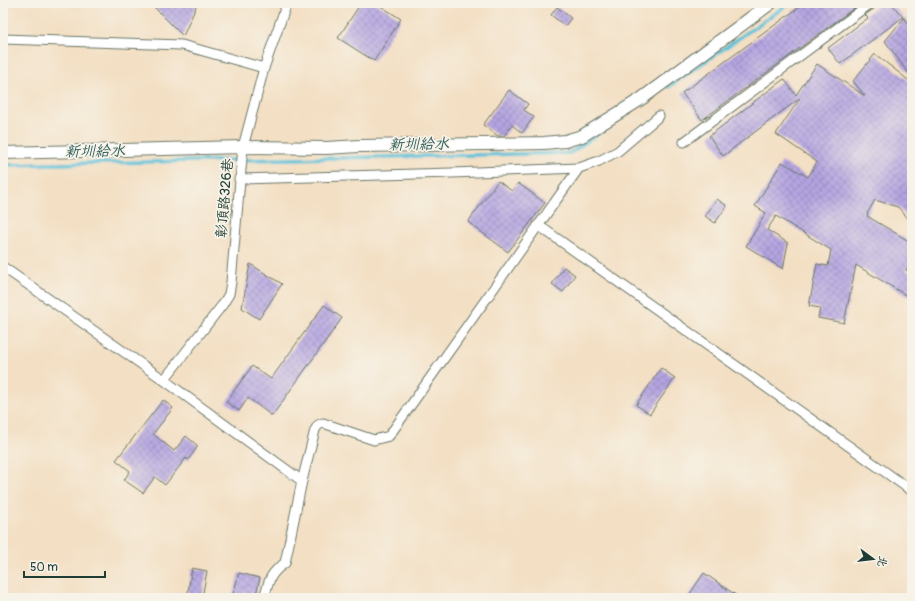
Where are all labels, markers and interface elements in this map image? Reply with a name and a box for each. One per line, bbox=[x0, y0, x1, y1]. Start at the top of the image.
water label: 新圳給水 bbox=[389, 134, 450, 155]
water label: 新圳給水 bbox=[65, 141, 126, 162]
street label: 彰頂路326巷 bbox=[213, 157, 237, 239]
north arrow bbox=[853, 539, 893, 579]
scale bar bbox=[24, 553, 105, 579]
text: 北 bbox=[874, 554, 890, 568]
text: 50 m bbox=[30, 560, 58, 575]

